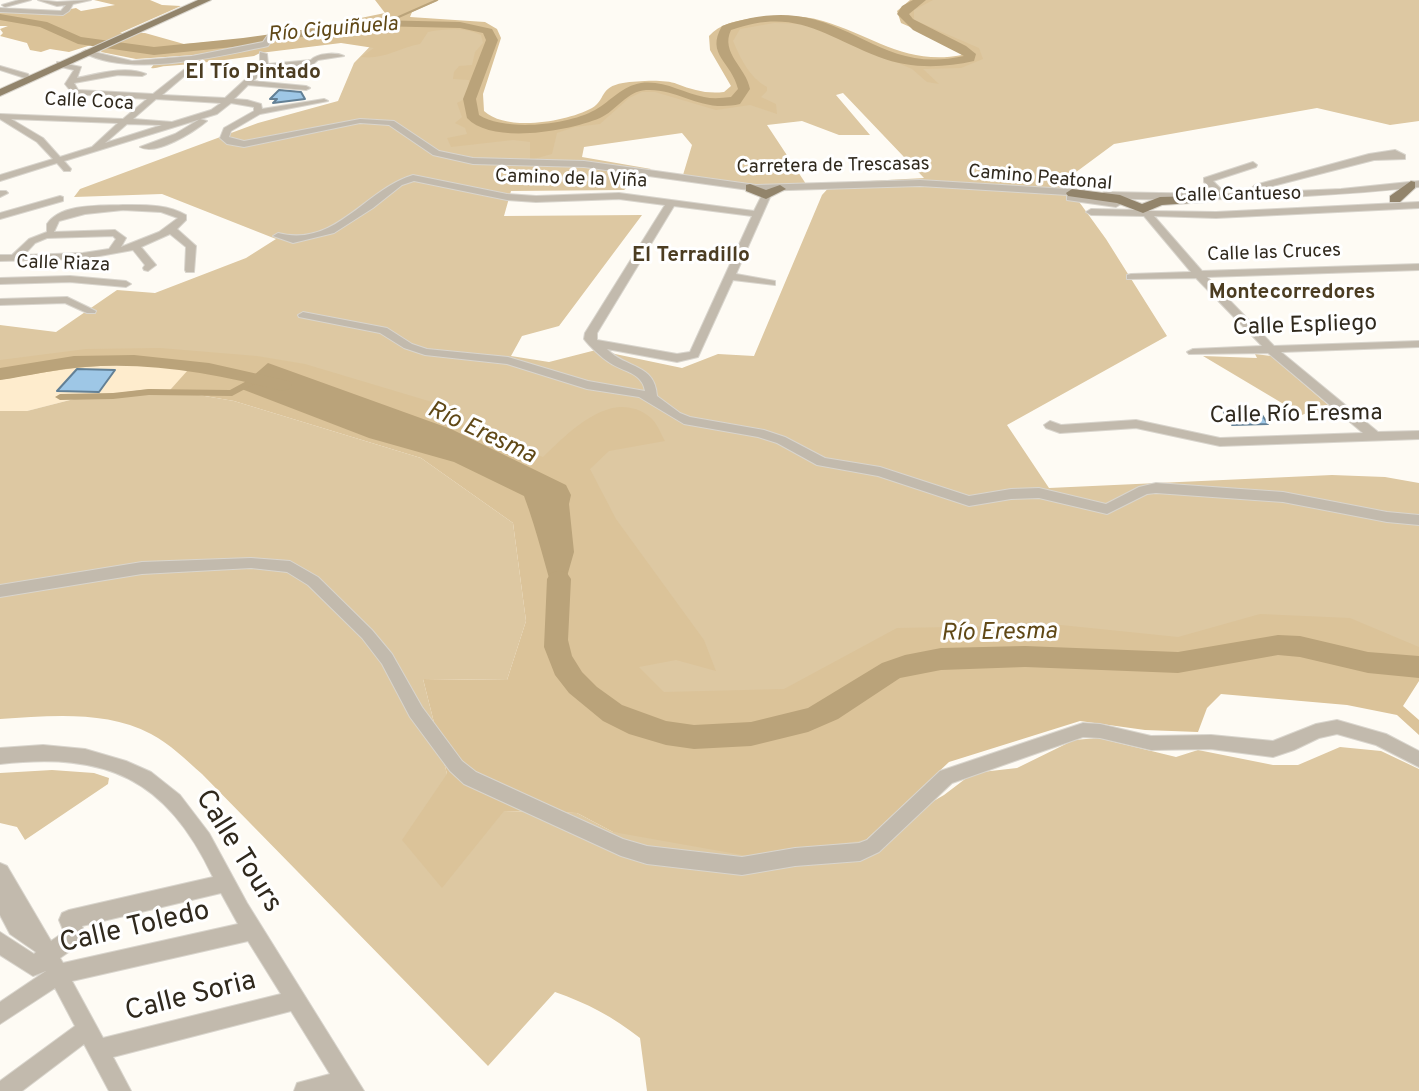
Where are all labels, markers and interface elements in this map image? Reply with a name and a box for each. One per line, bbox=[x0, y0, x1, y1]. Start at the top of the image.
water label: Río Ciguiñuela bbox=[267, 13, 399, 49]
district label: El Tío Pintado bbox=[185, 61, 321, 87]
street label: Calle Coca bbox=[44, 89, 134, 117]
street label: Carretera de Trescasas bbox=[736, 154, 930, 180]
street label: Camino Peatonal bbox=[967, 161, 1113, 197]
street label: Camino de la Viña bbox=[495, 166, 647, 194]
street label: Calle Cantueso bbox=[1175, 183, 1301, 209]
street label: Calle las Cruces bbox=[1207, 240, 1341, 268]
district label: El Terradillo bbox=[632, 244, 750, 270]
street label: Calle Riaza bbox=[16, 252, 110, 278]
district label: Montecorredores bbox=[1209, 281, 1375, 307]
street label: Calle Espliego bbox=[1232, 311, 1378, 343]
water label: Río Eresma bbox=[422, 396, 540, 472]
street label: Calle Río Eresma bbox=[1209, 401, 1383, 431]
water label: Río Eresma bbox=[941, 619, 1057, 649]
street label: Calle Tours bbox=[186, 784, 288, 920]
street label: Calle Toledo bbox=[57, 895, 213, 963]
street label: Calle Soria bbox=[122, 966, 260, 1030]

